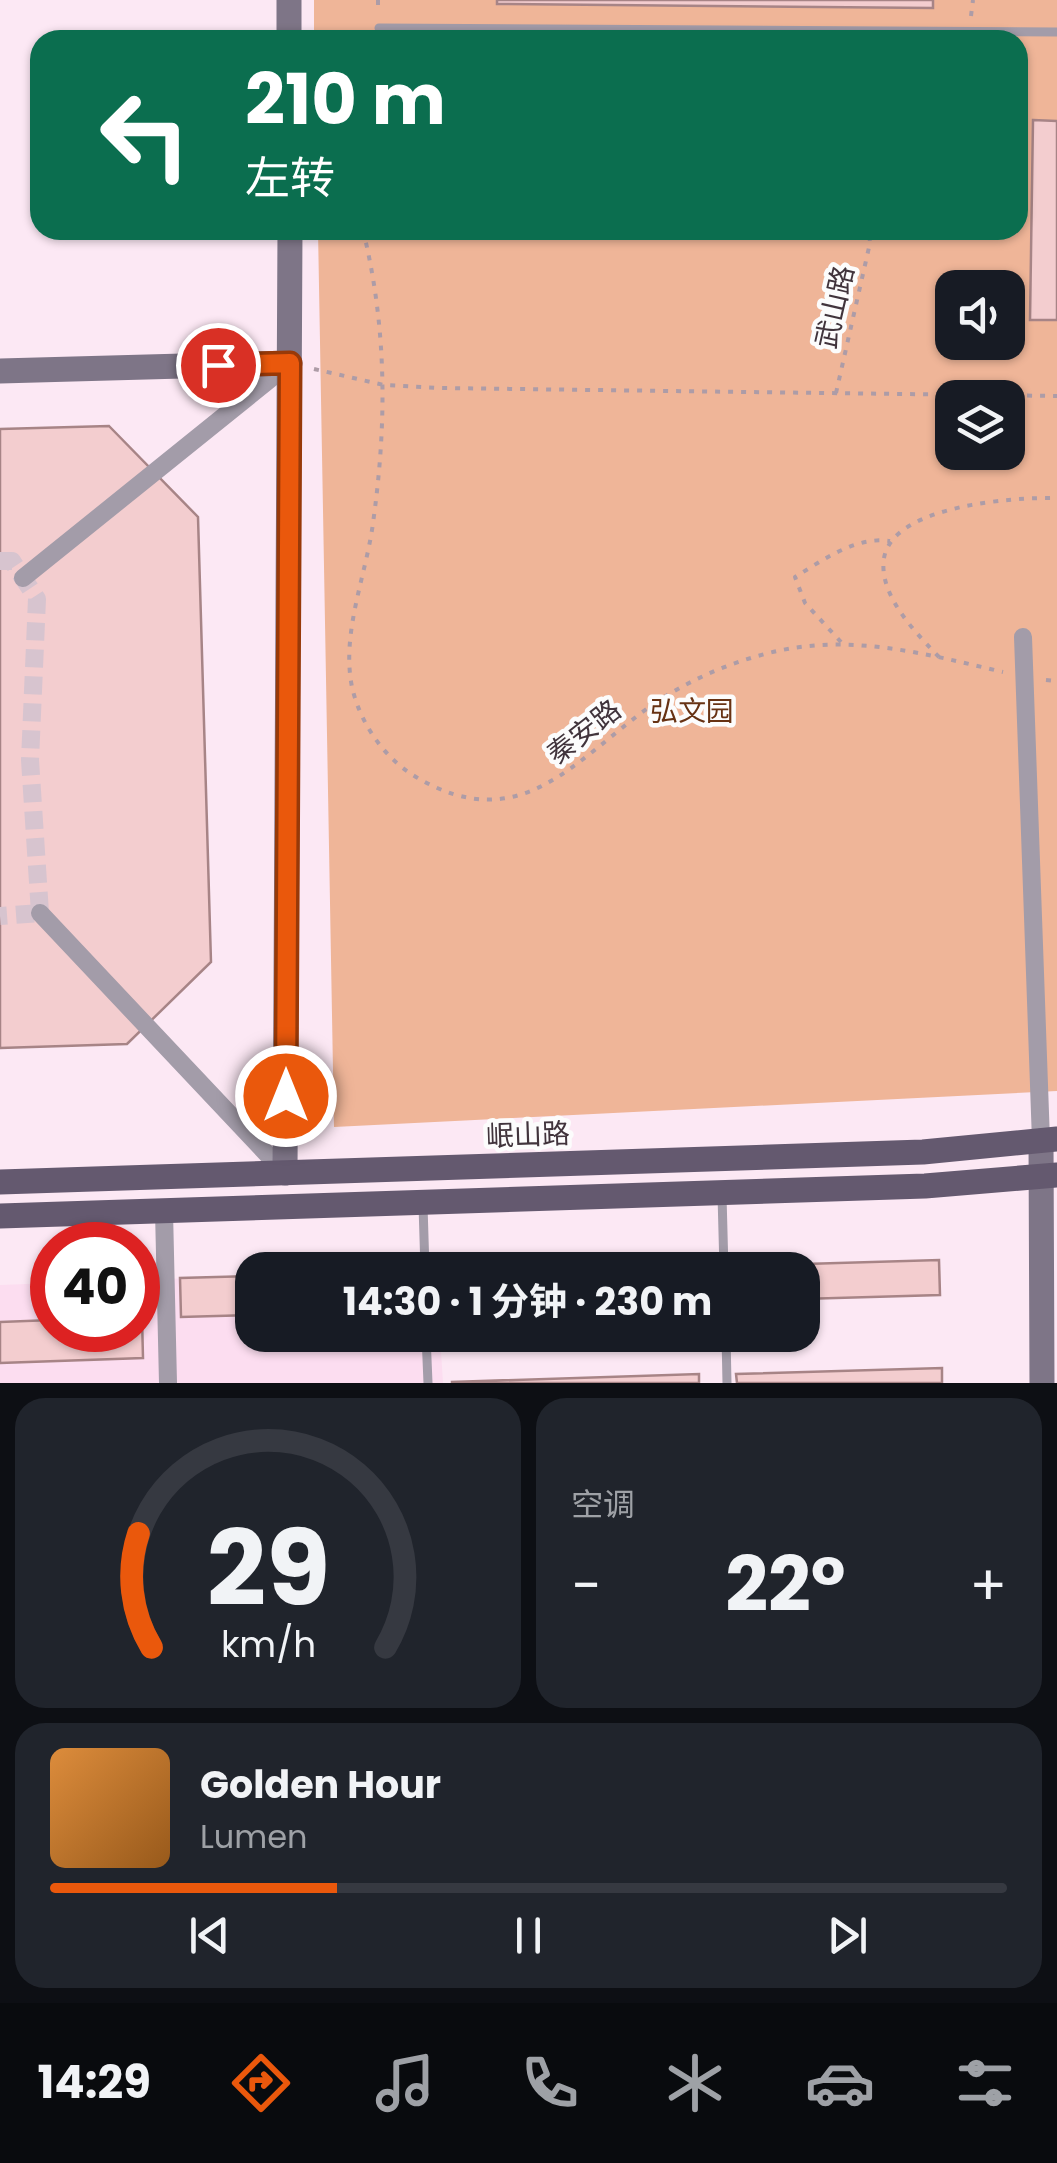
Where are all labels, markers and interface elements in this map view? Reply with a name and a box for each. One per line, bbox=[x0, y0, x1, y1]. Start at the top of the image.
text: 210 m bbox=[245, 50, 446, 149]
icon: left bbox=[80, 70, 210, 200]
text: 左转 bbox=[245, 147, 335, 210]
street label: 武山路 bbox=[807, 262, 863, 352]
map controls bbox=[935, 270, 1025, 470]
button: sound bbox=[935, 270, 1025, 360]
pin bbox=[176, 323, 261, 408]
icon: arrive bbox=[191, 338, 246, 393]
button: layers bbox=[935, 380, 1025, 470]
street label: 秦安路 bbox=[539, 691, 629, 773]
park label: 弘文园 bbox=[650, 692, 734, 731]
position arrow bbox=[234, 1044, 338, 1148]
street label: 岷山路 bbox=[485, 1114, 571, 1156]
speed limit sign: 40 bbox=[30, 1222, 160, 1352]
text: 14:30 · 1 分钟 · 230 m bbox=[343, 1275, 712, 1328]
text: 空调 bbox=[571, 1482, 635, 1527]
text: 29 bbox=[206, 1496, 330, 1641]
text: 22° bbox=[725, 1532, 846, 1637]
text: − bbox=[571, 1547, 601, 1624]
text: + bbox=[969, 1547, 1007, 1624]
text: km/h bbox=[220, 1619, 316, 1670]
text: Golden Hour bbox=[200, 1758, 441, 1811]
text: Lumen bbox=[200, 1814, 308, 1859]
icon: previous bbox=[182, 1908, 237, 1963]
icon: pause bbox=[501, 1908, 556, 1963]
icon: next bbox=[820, 1908, 875, 1963]
icon: directions bbox=[226, 2048, 296, 2118]
icon: music bbox=[370, 2048, 440, 2118]
icon: phone bbox=[515, 2048, 585, 2118]
icon: climate bbox=[660, 2048, 730, 2118]
icon: car bbox=[805, 2048, 875, 2118]
icon: filters bbox=[950, 2048, 1020, 2118]
text: 14:29 bbox=[37, 2051, 151, 2114]

